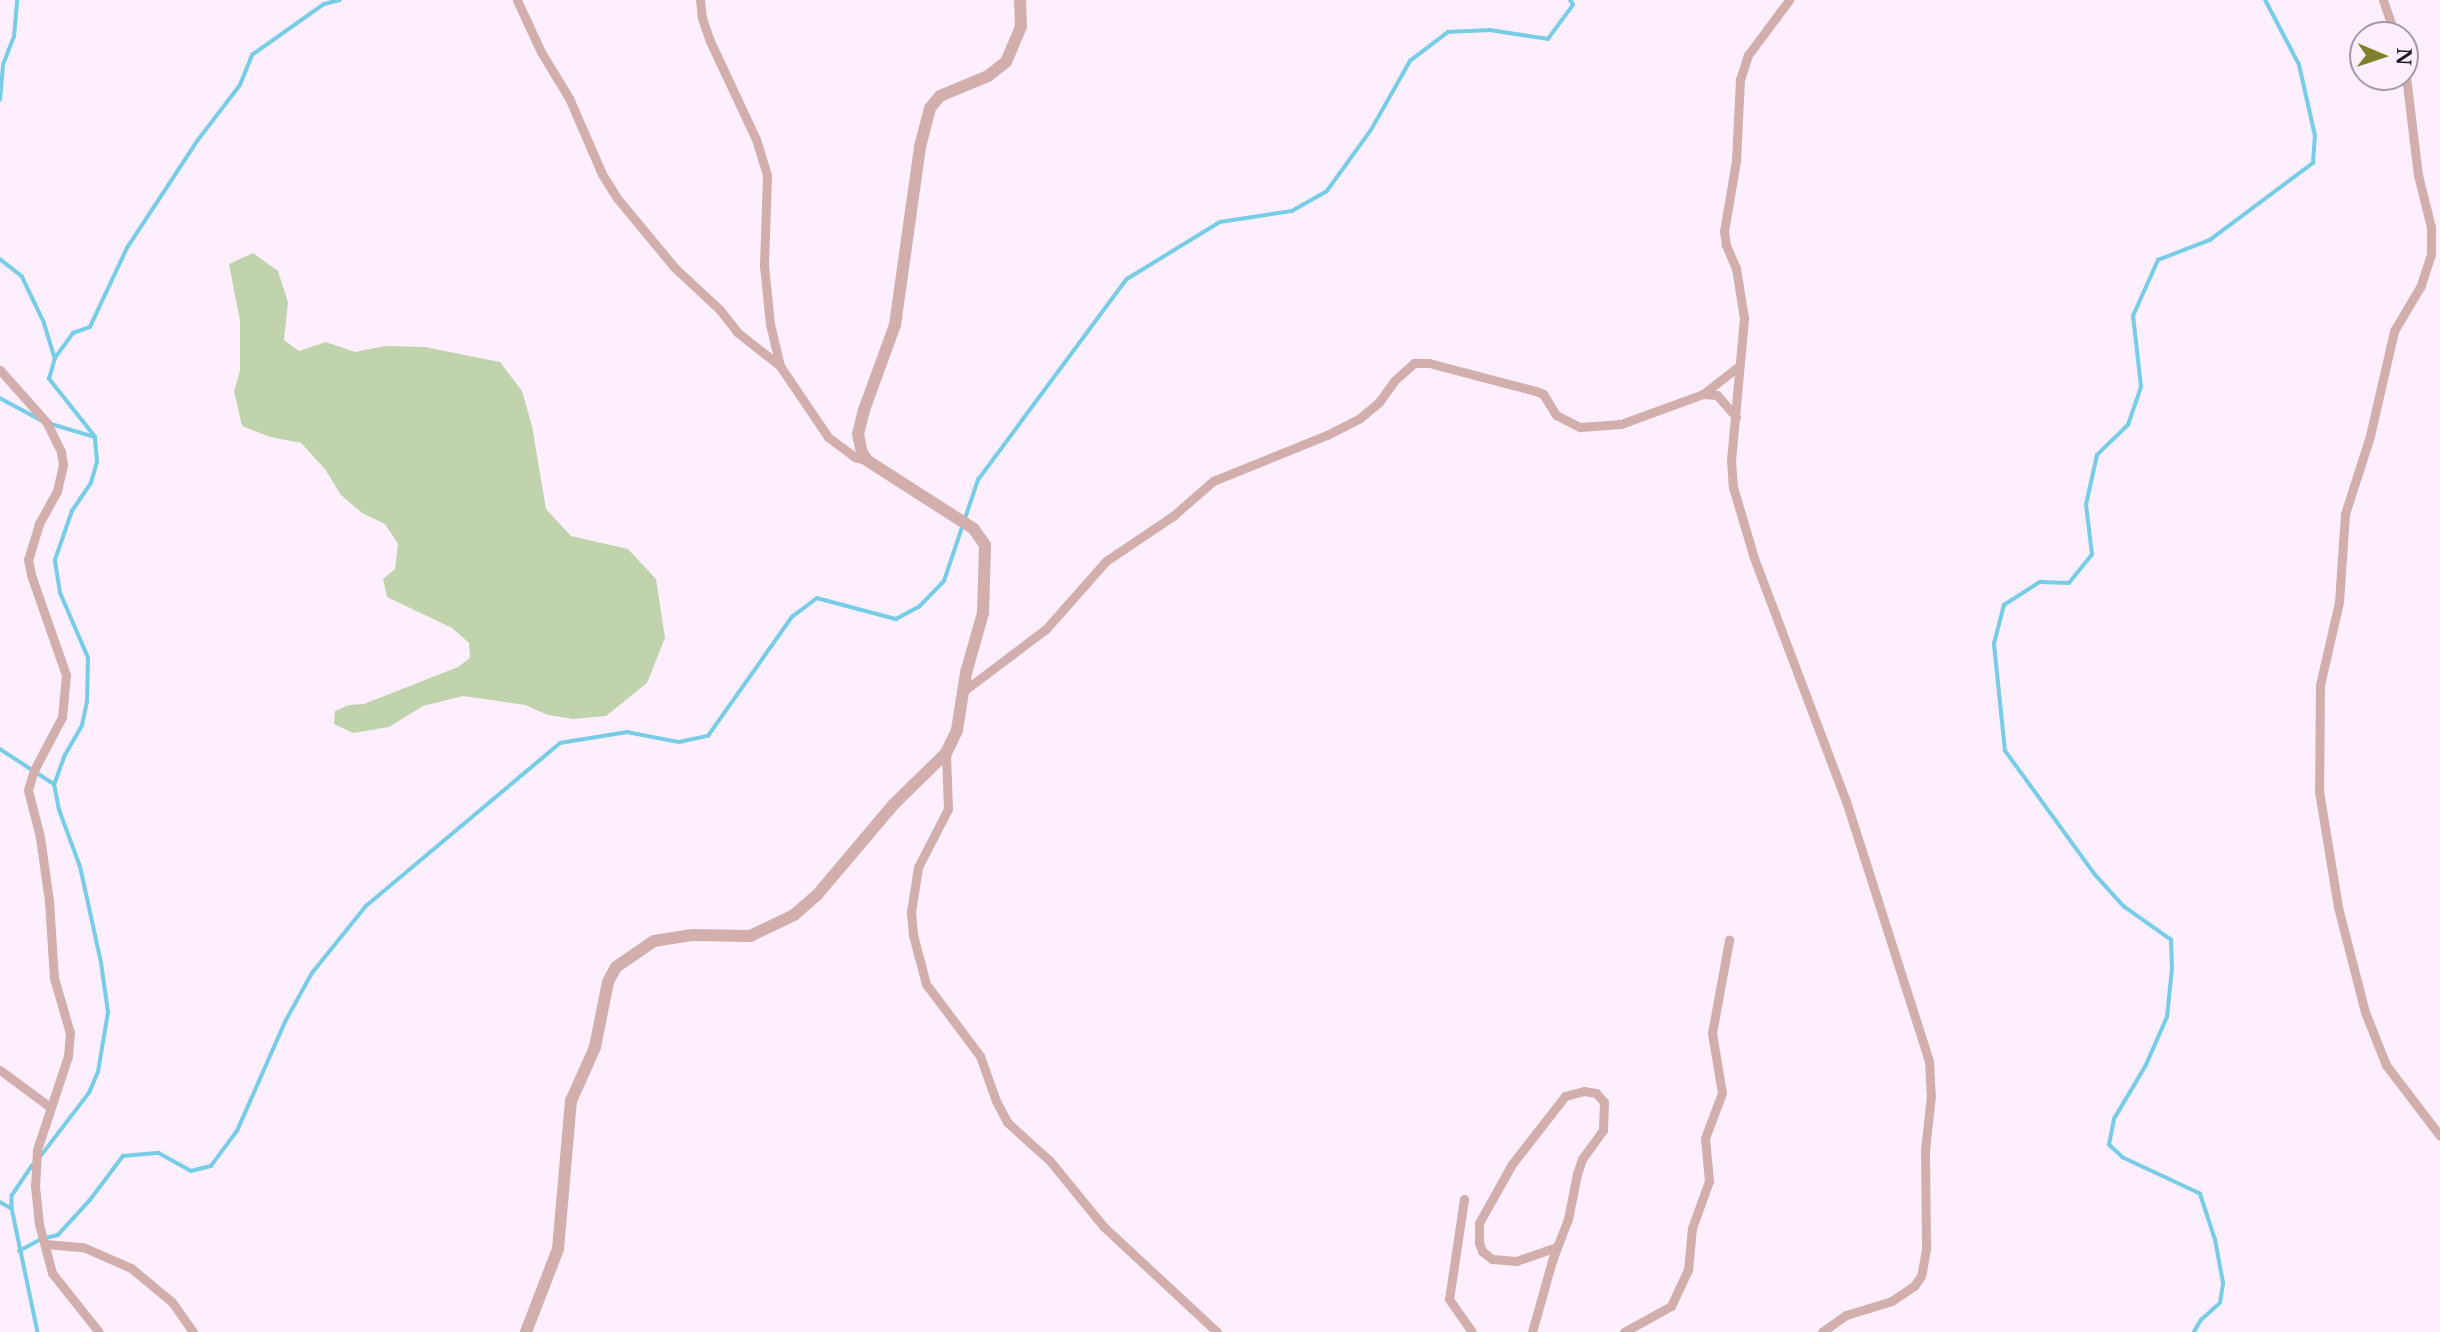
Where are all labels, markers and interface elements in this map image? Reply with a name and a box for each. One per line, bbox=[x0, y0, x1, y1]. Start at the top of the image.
north arrow bbox=[2349, 21, 2419, 91]
text: N bbox=[2392, 47, 2415, 66]

